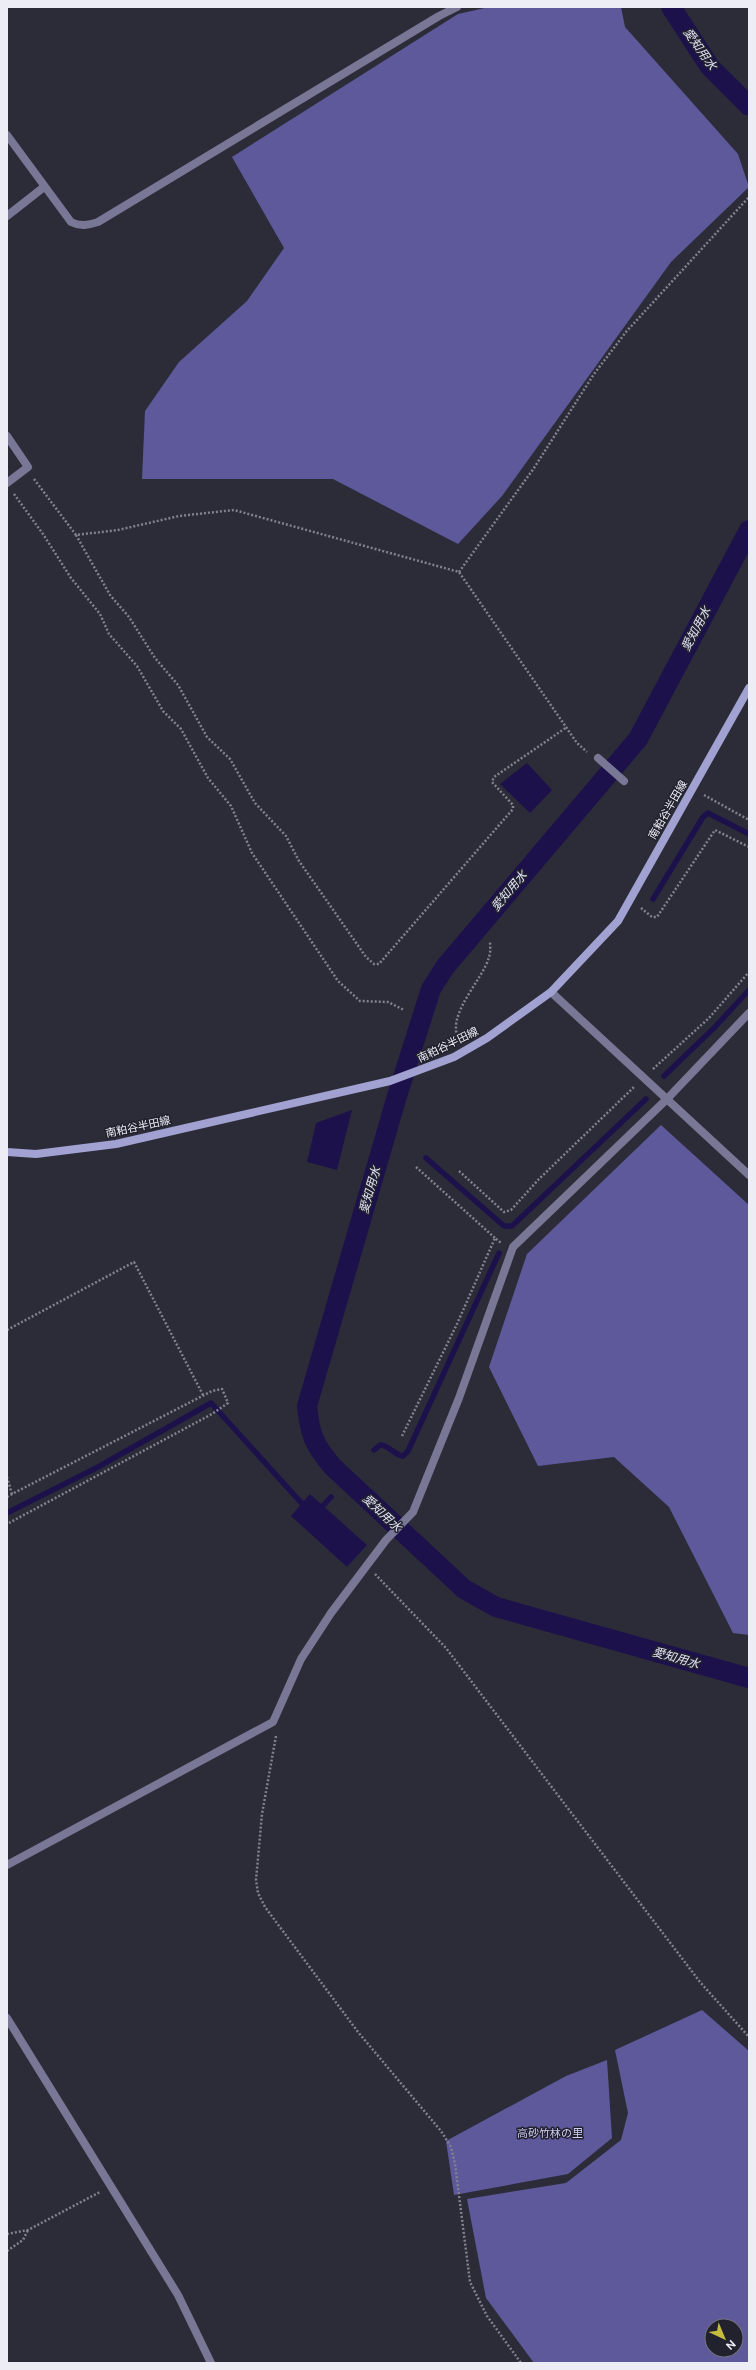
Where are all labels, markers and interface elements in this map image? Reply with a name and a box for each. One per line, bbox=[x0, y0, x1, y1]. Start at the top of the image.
water label: 愛知用水 bbox=[680, 25, 721, 74]
water label: 愛知用水 bbox=[679, 603, 714, 653]
street label: 南粕谷半田線 bbox=[646, 778, 690, 842]
water label: 愛知用水 bbox=[488, 867, 531, 914]
street label: 南粕谷半田線 bbox=[415, 1025, 481, 1065]
street label: 南粕谷半田線 bbox=[104, 1114, 172, 1140]
water label: 愛知用水 bbox=[357, 1163, 384, 1215]
water label: 愛知用水 bbox=[360, 1492, 406, 1536]
water label: 愛知用水 bbox=[651, 1645, 703, 1672]
park label: 高砂竹林の里 bbox=[517, 2127, 583, 2140]
north arrow bbox=[704, 2318, 744, 2358]
text: N bbox=[723, 2337, 738, 2352]

